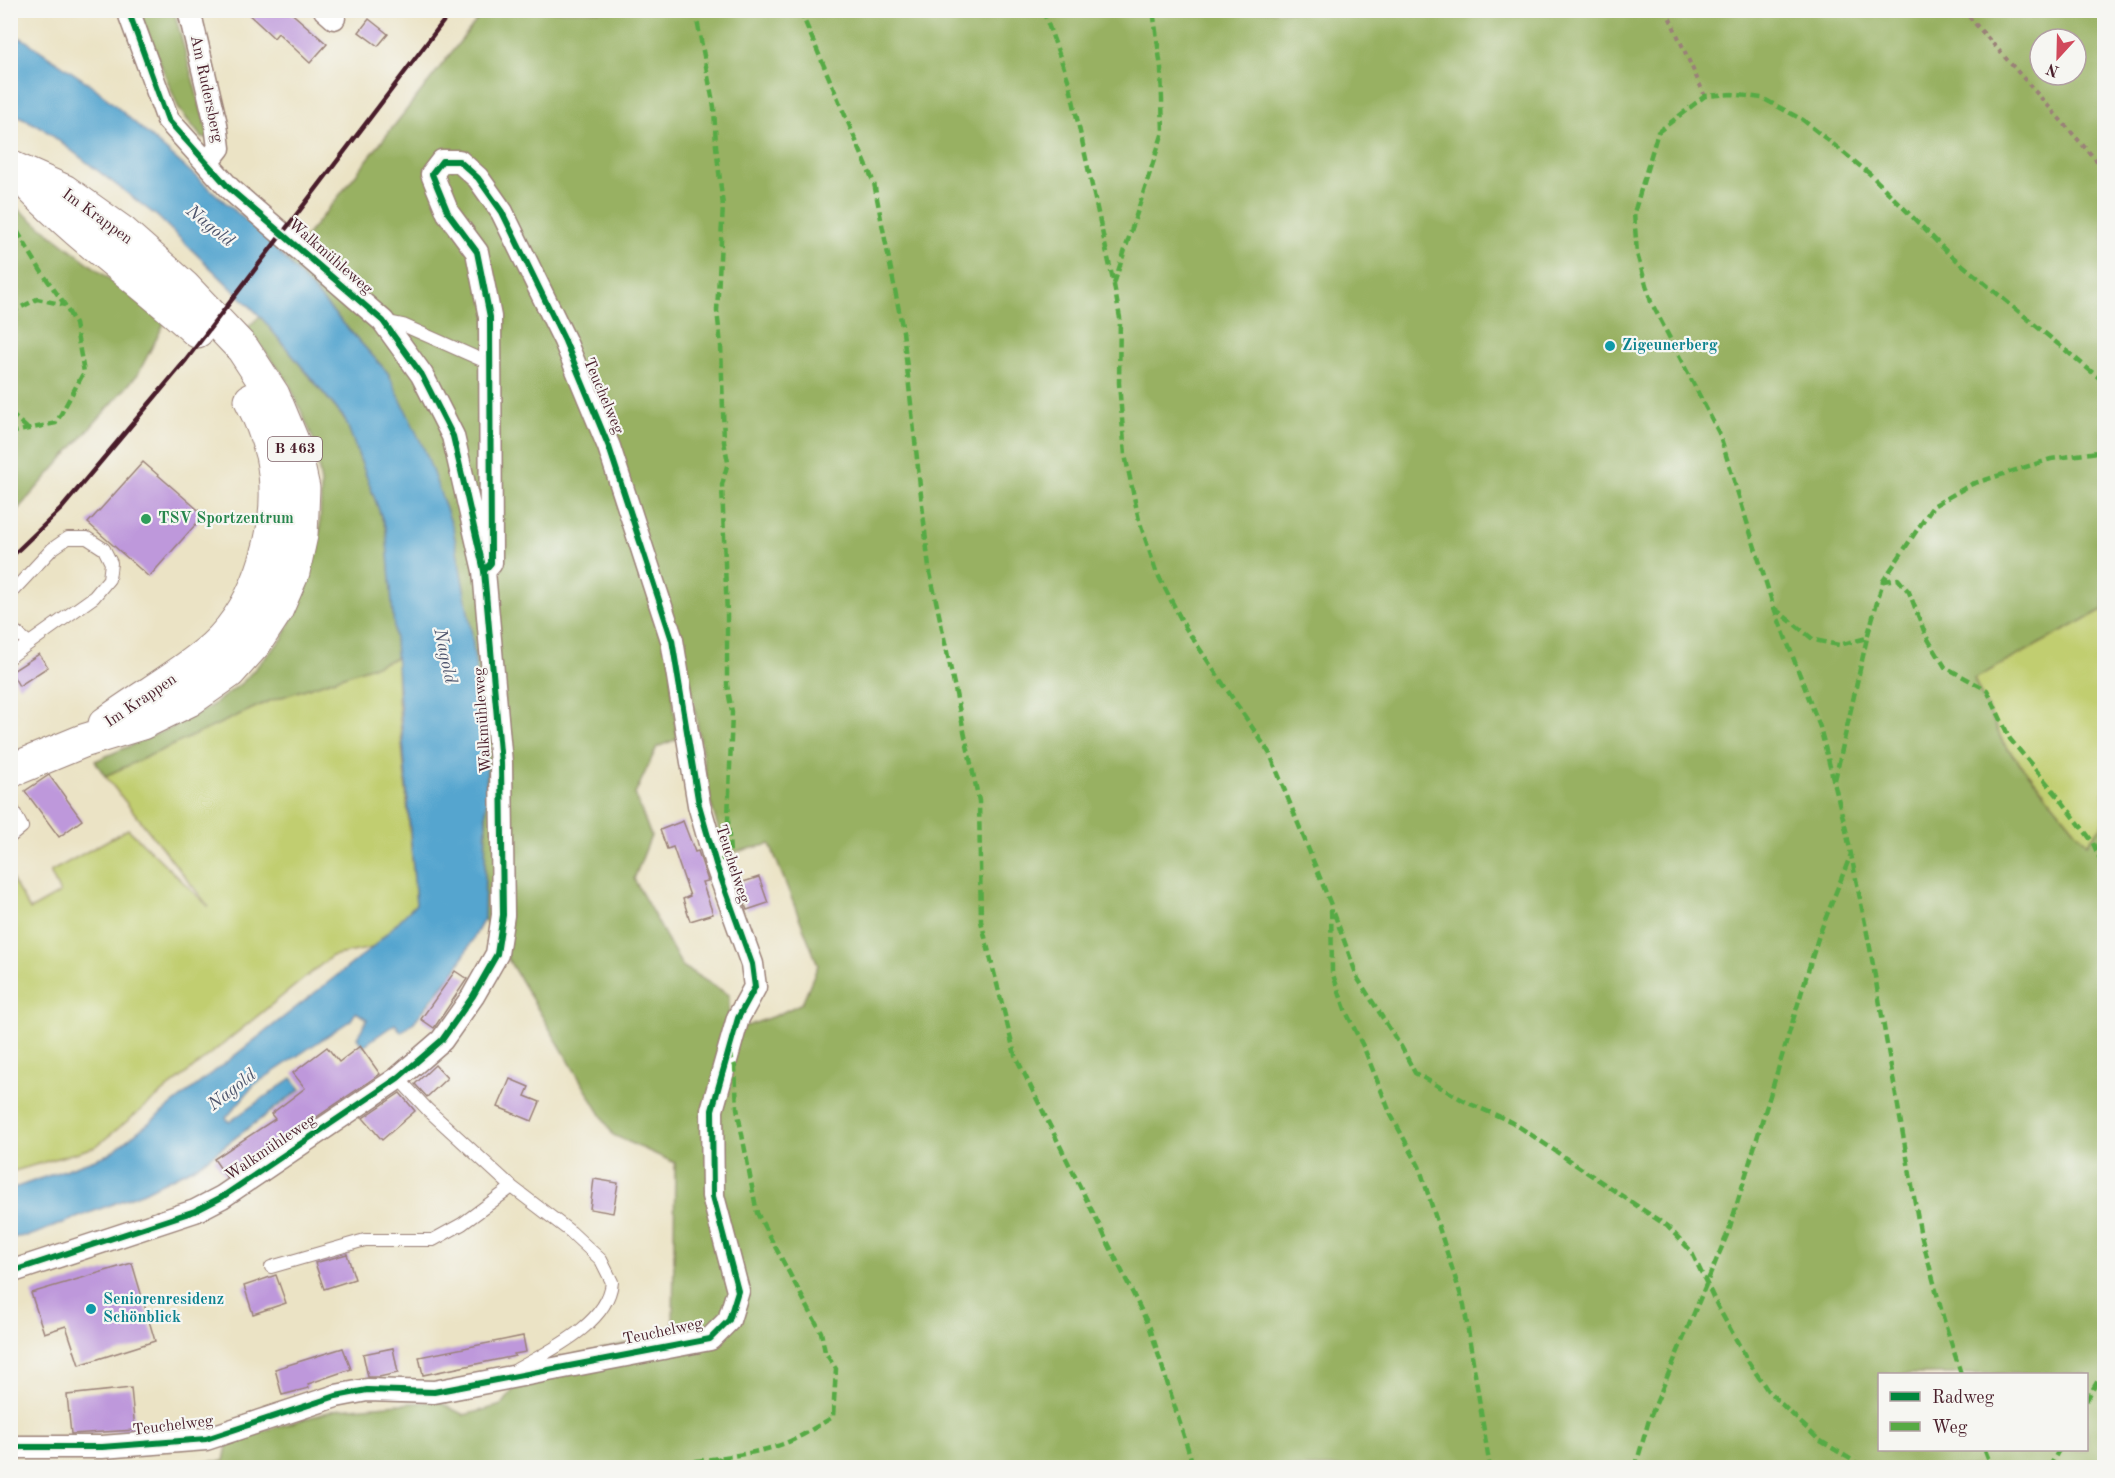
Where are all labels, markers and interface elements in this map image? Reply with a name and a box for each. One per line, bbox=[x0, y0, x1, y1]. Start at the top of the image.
north arrow bbox=[2028, 27, 2088, 87]
street label: Am Rudersberg bbox=[187, 34, 225, 145]
text: N bbox=[2044, 59, 2062, 79]
street label: Im Krappen bbox=[59, 186, 135, 248]
water label: Nagold bbox=[182, 201, 238, 251]
street label: Walkmühleweg bbox=[285, 216, 375, 298]
place label: Zigeunerberg bbox=[1622, 338, 1718, 354]
marker: Zigeunerberg bbox=[1603, 339, 1617, 353]
street label: Teuchelweg bbox=[580, 355, 626, 437]
road number: B 463 bbox=[268, 437, 322, 461]
place label: TSV Sportzentrum bbox=[158, 511, 294, 527]
marker: TSV Sportzentrum bbox=[139, 512, 153, 526]
water label: Nagold bbox=[430, 626, 460, 686]
street label: Walkmühleweg bbox=[471, 666, 495, 773]
street label: Im Krappen bbox=[102, 671, 180, 731]
street label: Teuchelweg bbox=[712, 823, 752, 905]
water label: Nagold bbox=[204, 1066, 260, 1115]
street label: Walkmühleweg bbox=[223, 1112, 320, 1184]
place label: Seniorenresidenz Schönblick bbox=[103, 1292, 224, 1326]
marker: Seniorenresidenz Schönblick bbox=[84, 1302, 98, 1316]
street label: Teuchelweg bbox=[622, 1316, 705, 1348]
legend bbox=[1878, 1373, 2088, 1451]
text: Radweg bbox=[1932, 1389, 1995, 1407]
street label: Teuchelweg bbox=[132, 1413, 215, 1439]
text: Weg bbox=[1932, 1419, 1968, 1437]

